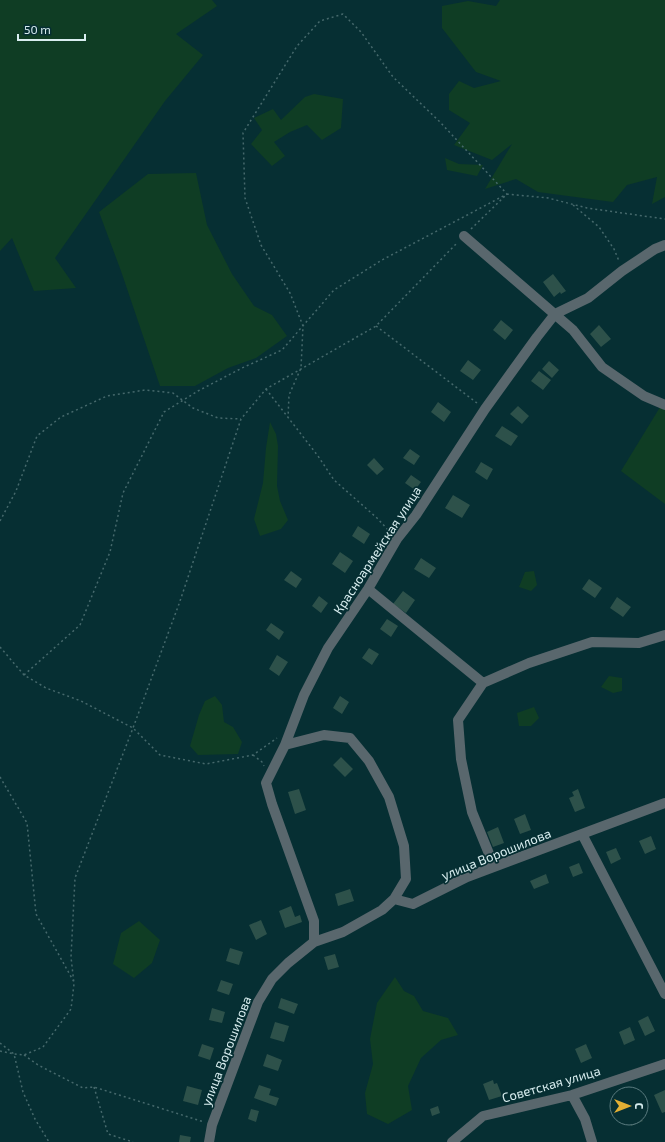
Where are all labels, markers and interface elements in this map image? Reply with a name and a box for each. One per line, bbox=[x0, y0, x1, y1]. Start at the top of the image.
scale bar bbox=[18, 16, 85, 42]
text: 50 m bbox=[24, 22, 51, 36]
street label: Красноармейская улица bbox=[329, 483, 425, 617]
street label: улица Ворошилова bbox=[439, 825, 553, 883]
street label: улица Ворошилова bbox=[198, 994, 254, 1108]
street label: Советская улица bbox=[500, 1062, 602, 1106]
north arrow bbox=[609, 1086, 649, 1126]
text: С bbox=[633, 1103, 646, 1110]

